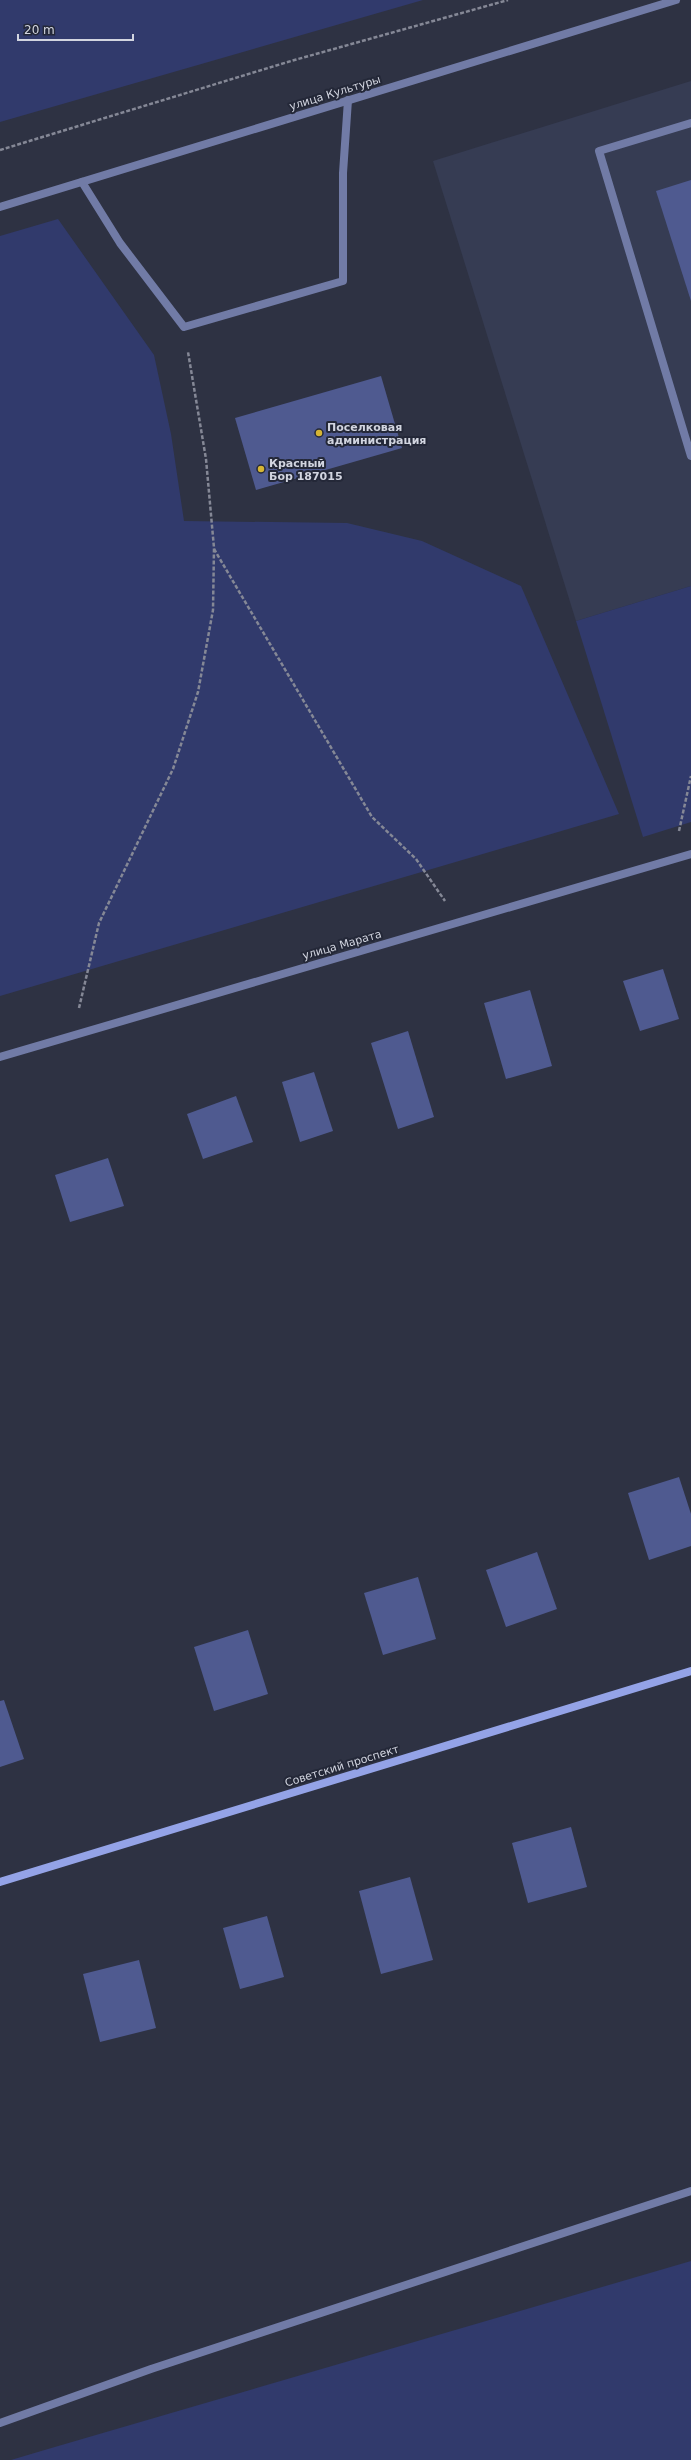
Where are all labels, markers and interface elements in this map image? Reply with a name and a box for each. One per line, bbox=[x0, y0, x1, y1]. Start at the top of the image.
scale bar bbox=[18, 16, 133, 42]
text: 20 m bbox=[24, 23, 55, 37]
street label: улица Культуры bbox=[288, 73, 382, 113]
place label: Поселковая администрация bbox=[327, 421, 426, 447]
marker: Поселковая администрация bbox=[314, 428, 324, 438]
place label: Красный Бор 187015 bbox=[269, 457, 343, 483]
marker: Красный Бор 187015 bbox=[256, 464, 266, 474]
street label: улица Марата bbox=[301, 928, 383, 962]
street label: Советский проспект bbox=[283, 1742, 401, 1790]

